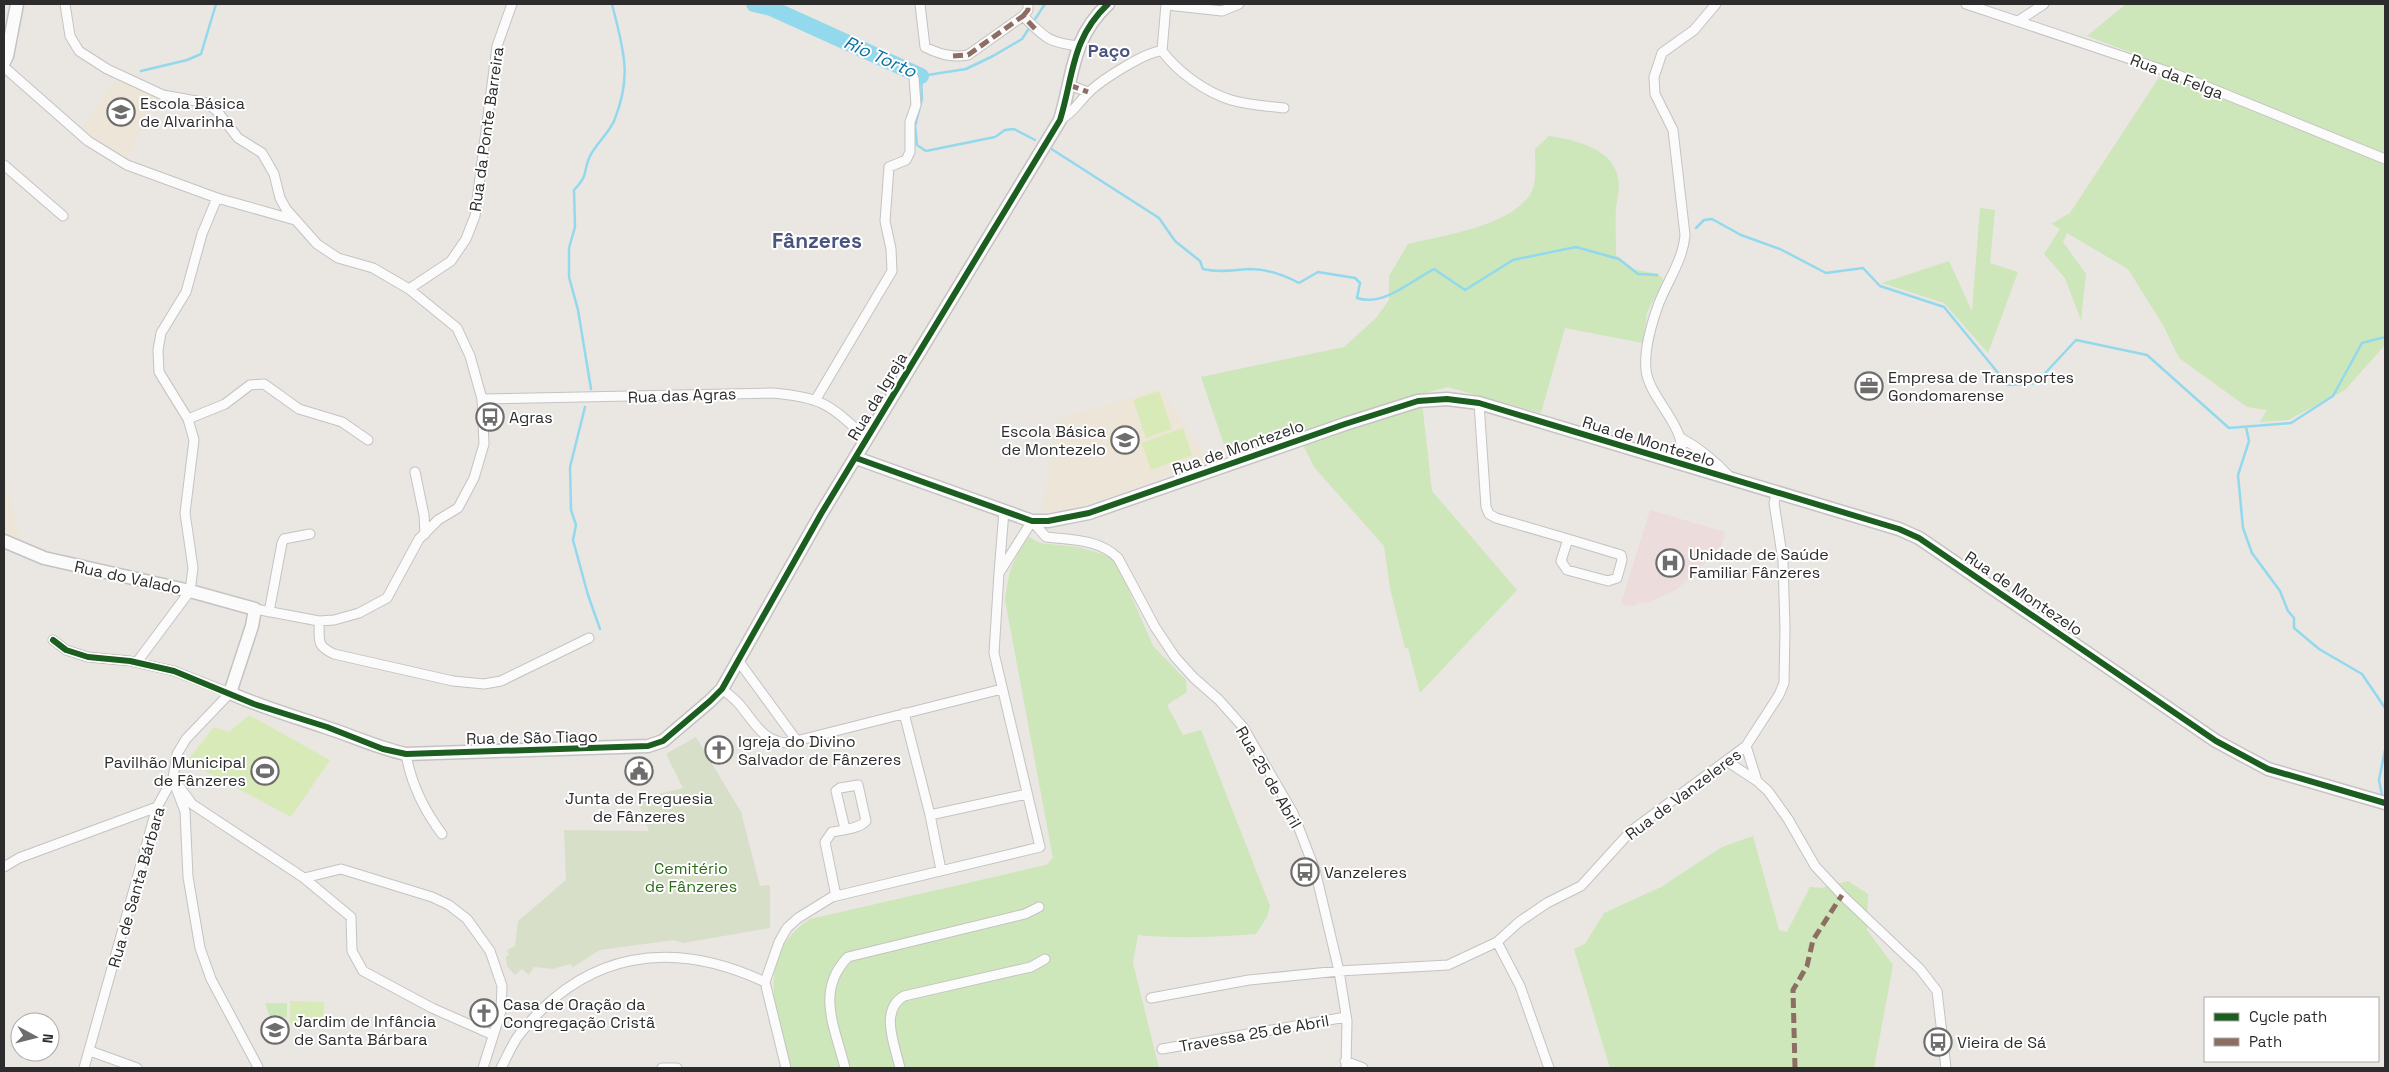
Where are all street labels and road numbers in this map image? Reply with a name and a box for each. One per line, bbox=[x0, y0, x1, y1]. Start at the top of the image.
street label: Rua da Ponte Barreira bbox=[465, 45, 508, 213]
street label: Rua da Felga bbox=[2127, 49, 2226, 104]
street label: Rua da Igreja bbox=[843, 348, 912, 444]
street label: Rua das Agras bbox=[627, 383, 737, 408]
street label: Rua de Montezelo bbox=[1580, 411, 1718, 472]
street label: Rua de Montezelo bbox=[1170, 415, 1307, 480]
street label: Rua de Montezelo bbox=[1961, 546, 2087, 641]
street label: Rua do Valado bbox=[72, 556, 183, 599]
street label: Rua 25 de Abril bbox=[1231, 722, 1306, 832]
street label: Rua de São Tiago bbox=[466, 726, 598, 749]
street label: Rua de Vanzeleres bbox=[1621, 744, 1745, 845]
street label: Rua de Santa Bárbara bbox=[103, 804, 170, 970]
street label: Travessa 25 de Abril bbox=[1177, 1010, 1331, 1057]

